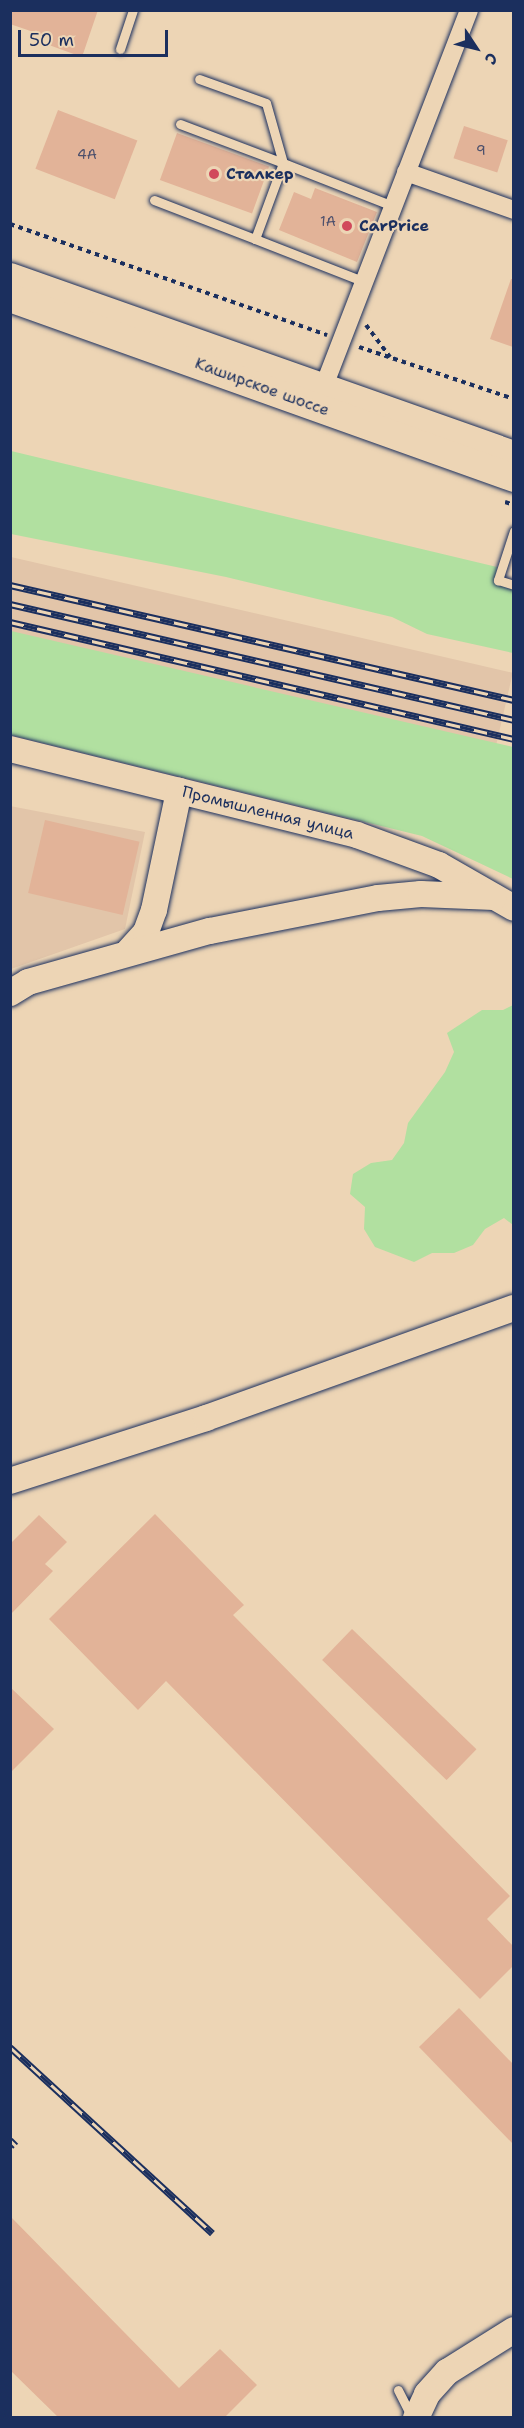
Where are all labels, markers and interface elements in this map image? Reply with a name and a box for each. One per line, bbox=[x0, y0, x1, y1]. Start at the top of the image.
scale bar bbox=[21, 18, 171, 56]
north arrow bbox=[446, 18, 506, 78]
text: 50 m bbox=[29, 28, 74, 52]
text: С bbox=[480, 49, 503, 69]
house number: 9 bbox=[476, 142, 486, 158]
house number: 4А bbox=[77, 146, 97, 162]
place label: Сталкер bbox=[226, 164, 294, 184]
marker: Сталкер bbox=[207, 167, 221, 181]
house number: 1А bbox=[320, 213, 336, 229]
place label: CarPrice bbox=[359, 216, 429, 236]
marker: CarPrice bbox=[340, 219, 354, 233]
street label: Каширское шоссе bbox=[192, 354, 332, 420]
street label: Промышленная улица bbox=[180, 782, 356, 844]

